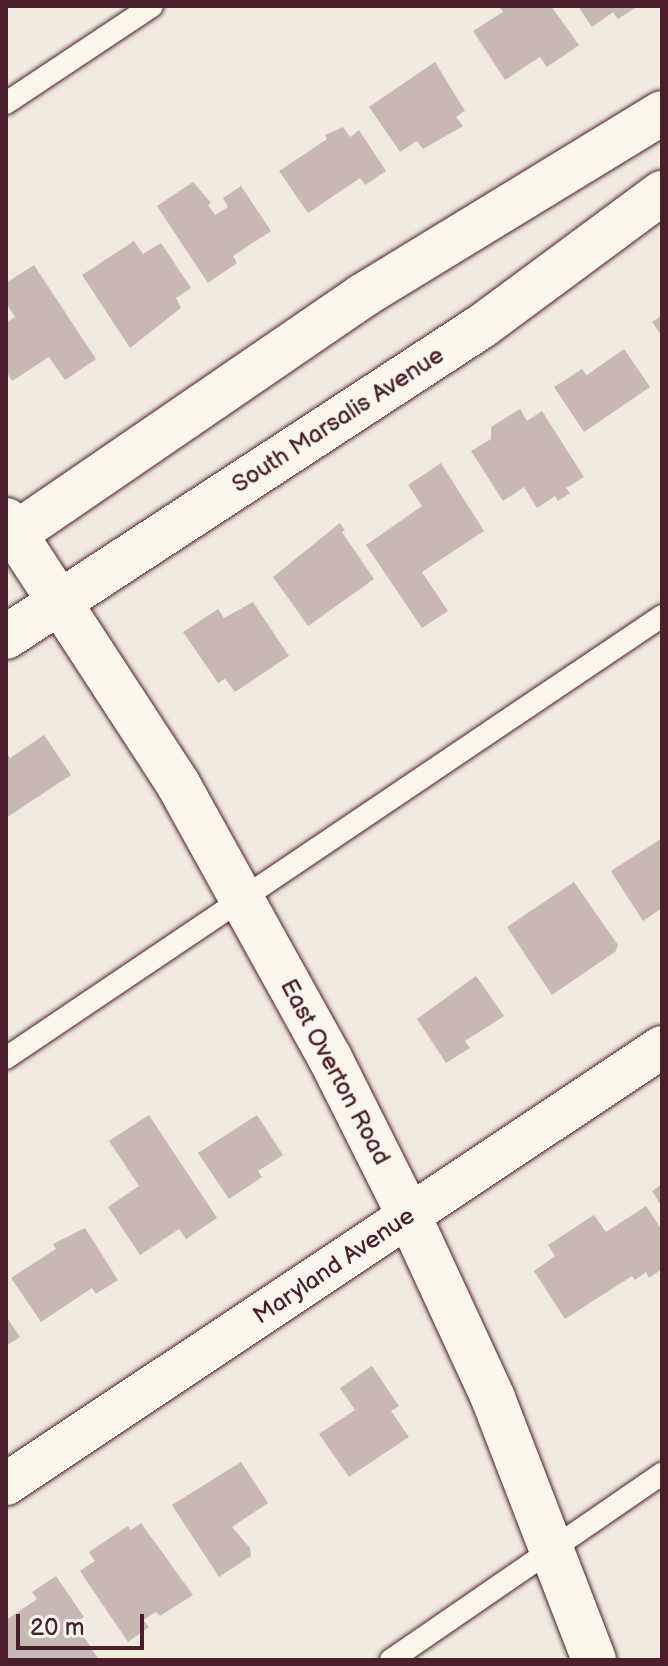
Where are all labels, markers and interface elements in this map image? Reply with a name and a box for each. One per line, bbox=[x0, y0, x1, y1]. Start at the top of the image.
street label: South Marsalis Avenue bbox=[227, 341, 449, 499]
street label: East Overton Road bbox=[274, 974, 396, 1170]
street label: Maryland Avenue bbox=[248, 1201, 420, 1331]
scale bar bbox=[20, 1598, 148, 1648]
text: 20 m bbox=[30, 1613, 85, 1642]

